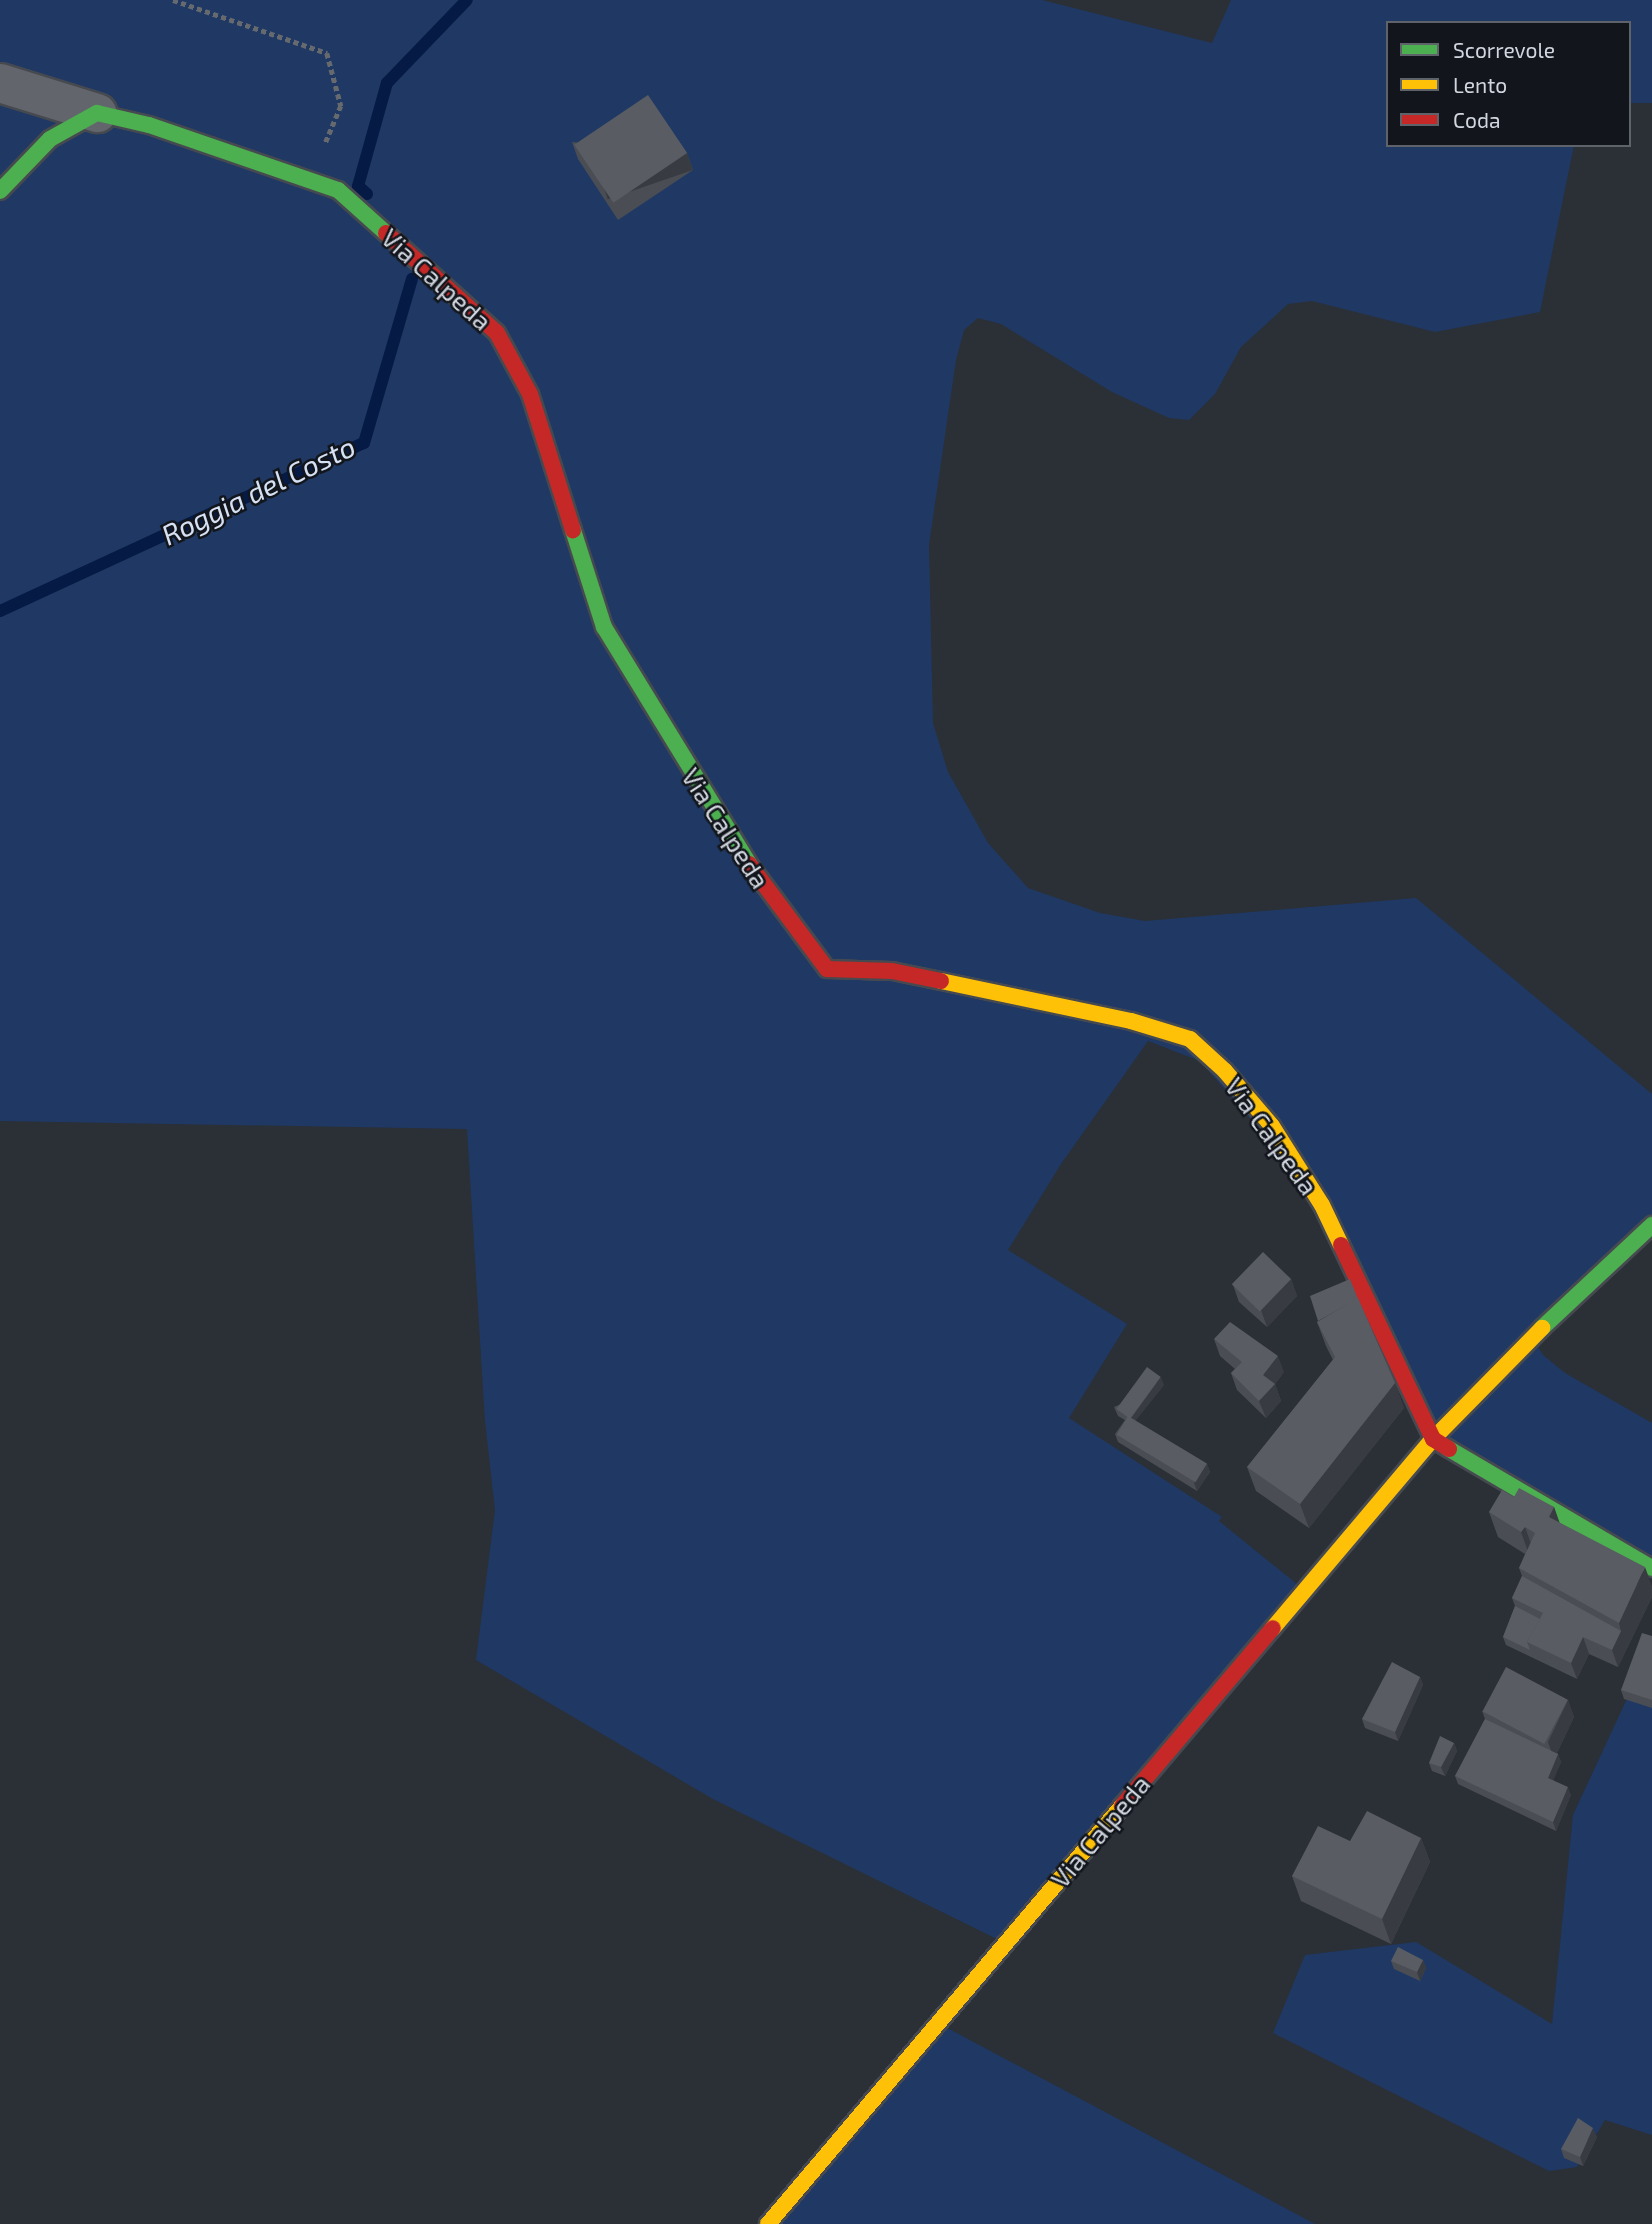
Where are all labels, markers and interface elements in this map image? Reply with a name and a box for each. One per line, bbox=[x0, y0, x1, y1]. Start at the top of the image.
legend bbox=[1386, 21, 1631, 147]
text: Scorrevole bbox=[1453, 37, 1555, 62]
text: Lento bbox=[1453, 72, 1507, 97]
text: Coda bbox=[1453, 107, 1500, 132]
street label: Via Calpeda bbox=[376, 221, 498, 337]
water label: Roggia del Costo bbox=[155, 428, 361, 552]
street label: Via Calpeda bbox=[676, 762, 776, 894]
street label: Via Calpeda bbox=[1219, 1071, 1325, 1201]
street label: Via Calpeda bbox=[1044, 1768, 1156, 1894]

